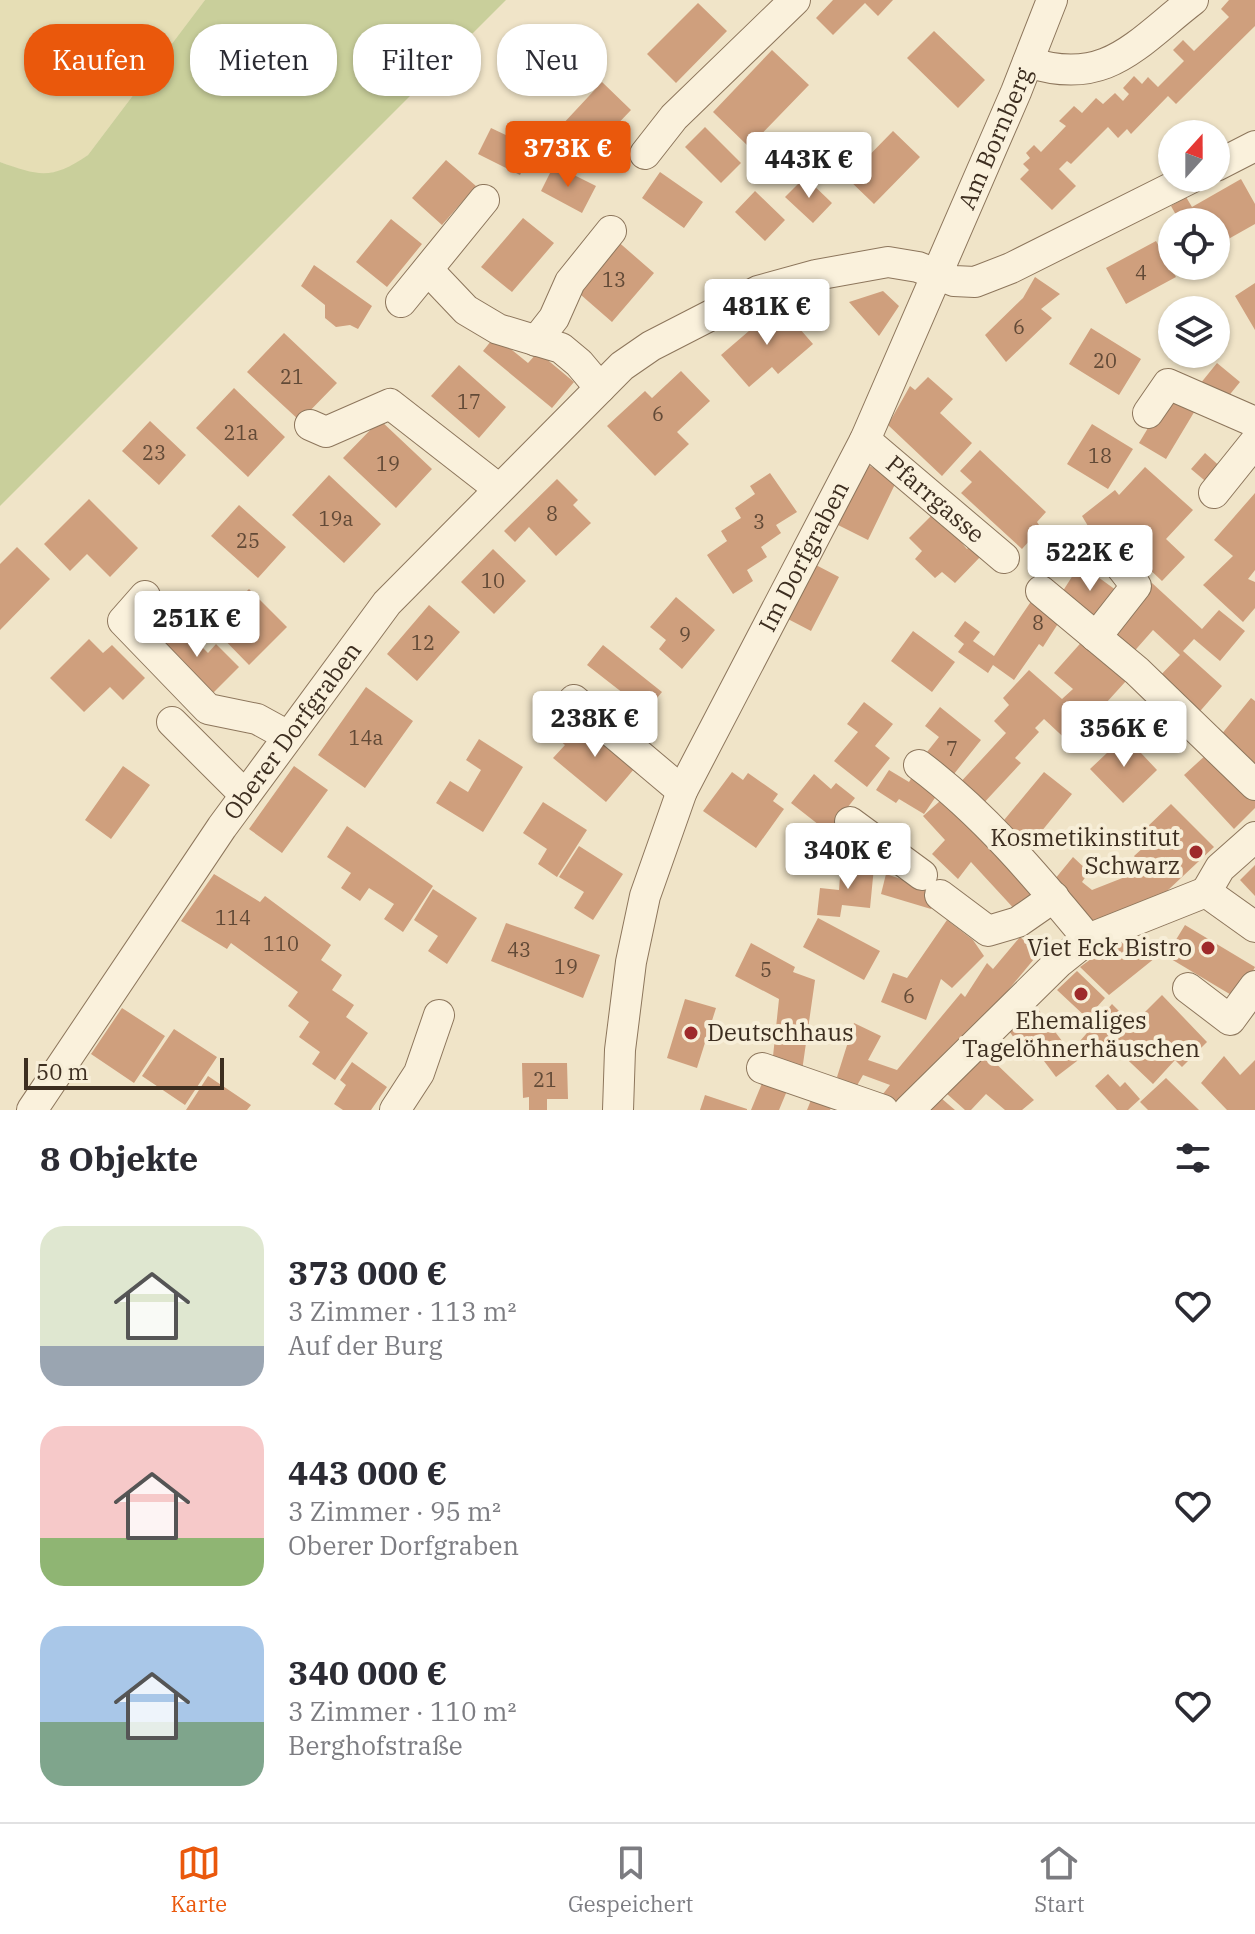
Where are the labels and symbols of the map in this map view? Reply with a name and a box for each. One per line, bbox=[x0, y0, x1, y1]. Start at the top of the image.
street label: Am Bornberg bbox=[950, 62, 1039, 214]
north arrow bbox=[1158, 120, 1230, 192]
pin: 373K € bbox=[503, 121, 633, 189]
pin: 443K € bbox=[744, 132, 874, 200]
house number: 4 bbox=[1135, 259, 1147, 286]
house number: 13 bbox=[602, 266, 626, 293]
pin: 481K € bbox=[702, 279, 832, 347]
house number: 6 bbox=[1013, 313, 1025, 340]
house number: 20 bbox=[1093, 347, 1117, 374]
house number: 21 bbox=[280, 363, 304, 390]
house number: 17 bbox=[457, 388, 481, 415]
house number: 6 bbox=[652, 400, 664, 427]
house number: 21a bbox=[224, 419, 259, 446]
house number: 23 bbox=[142, 439, 166, 466]
house number: 18 bbox=[1088, 442, 1112, 469]
street label: Pfarrgasse bbox=[880, 448, 992, 550]
house number: 19 bbox=[376, 450, 400, 477]
street label: Im Dorfgraben bbox=[751, 475, 856, 637]
house number: 8 bbox=[546, 500, 558, 527]
house number: 19a bbox=[319, 505, 354, 532]
house number: 3 bbox=[753, 508, 765, 535]
pin: 522K € bbox=[1025, 525, 1155, 593]
house number: 25 bbox=[236, 527, 260, 554]
house number: 10 bbox=[481, 567, 505, 594]
pin: 251K € bbox=[132, 591, 262, 659]
house number: 8 bbox=[1032, 609, 1044, 636]
house number: 9 bbox=[679, 621, 691, 648]
house number: 12 bbox=[411, 629, 435, 656]
street label: Oberer Dorfgraben bbox=[216, 635, 368, 826]
pin: 238K € bbox=[530, 691, 660, 759]
pin: 356K € bbox=[1059, 701, 1189, 769]
house number: 14a bbox=[349, 724, 384, 751]
house number: 7 bbox=[946, 735, 958, 762]
place label: Kosmetikinstitut Schwarz bbox=[990, 821, 1180, 881]
pin: 340K € bbox=[783, 823, 913, 891]
marker: Kosmetikinstitut Schwarz bbox=[1187, 843, 1205, 861]
house number: 114 bbox=[215, 904, 251, 931]
house number: 110 bbox=[263, 930, 299, 957]
place label: Viet Eck Bistro bbox=[1027, 931, 1192, 963]
house number: 43 bbox=[507, 936, 531, 963]
marker: Viet Eck Bistro bbox=[1199, 939, 1217, 957]
house number: 19 bbox=[554, 953, 578, 980]
house number: 5 bbox=[760, 956, 772, 983]
house number: 6 bbox=[903, 982, 915, 1009]
marker: Ehemaliges Tagelöhnerhäuschen bbox=[1072, 985, 1090, 1003]
place label: Ehemaliges Tagelöhnerhäuschen bbox=[962, 1004, 1200, 1064]
place label: Deutschhaus bbox=[707, 1016, 854, 1048]
marker: Deutschhaus bbox=[682, 1024, 700, 1042]
scale bar bbox=[24, 1054, 224, 1090]
house number: 21 bbox=[533, 1066, 557, 1093]

